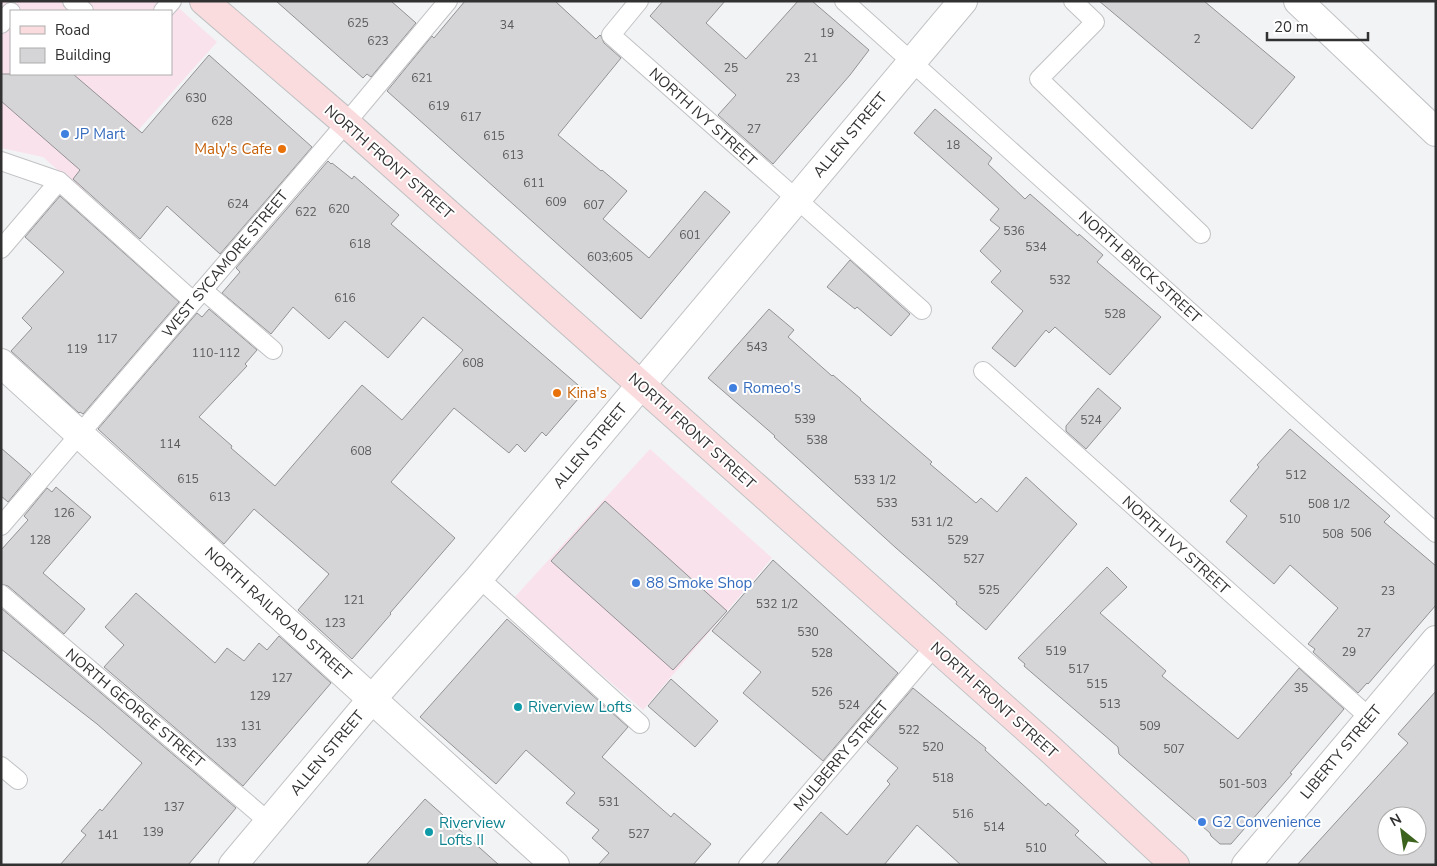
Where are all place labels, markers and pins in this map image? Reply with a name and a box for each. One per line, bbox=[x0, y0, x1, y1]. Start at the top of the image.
place label: JP Mart bbox=[74, 124, 126, 144]
marker: JP Mart bbox=[59, 128, 71, 140]
place label: Maly's Cafe bbox=[194, 139, 272, 159]
marker: Maly's Cafe bbox=[276, 143, 288, 155]
place label: Romeo's bbox=[743, 378, 801, 398]
marker: Romeo's bbox=[727, 382, 739, 394]
place label: Kina's bbox=[567, 383, 607, 403]
marker: Kina's bbox=[551, 387, 563, 399]
place label: 88 Smoke Shop bbox=[646, 573, 752, 593]
marker: 88 Smoke Shop bbox=[630, 577, 642, 589]
place label: Riverview Lofts bbox=[528, 697, 632, 717]
marker: Riverview Lofts bbox=[512, 701, 524, 713]
place label: G2 Convenience bbox=[1212, 812, 1321, 832]
place label: Riverview Lofts II bbox=[439, 813, 506, 850]
marker: G2 Convenience bbox=[1196, 816, 1208, 828]
marker: Riverview Lofts II bbox=[423, 826, 435, 838]

